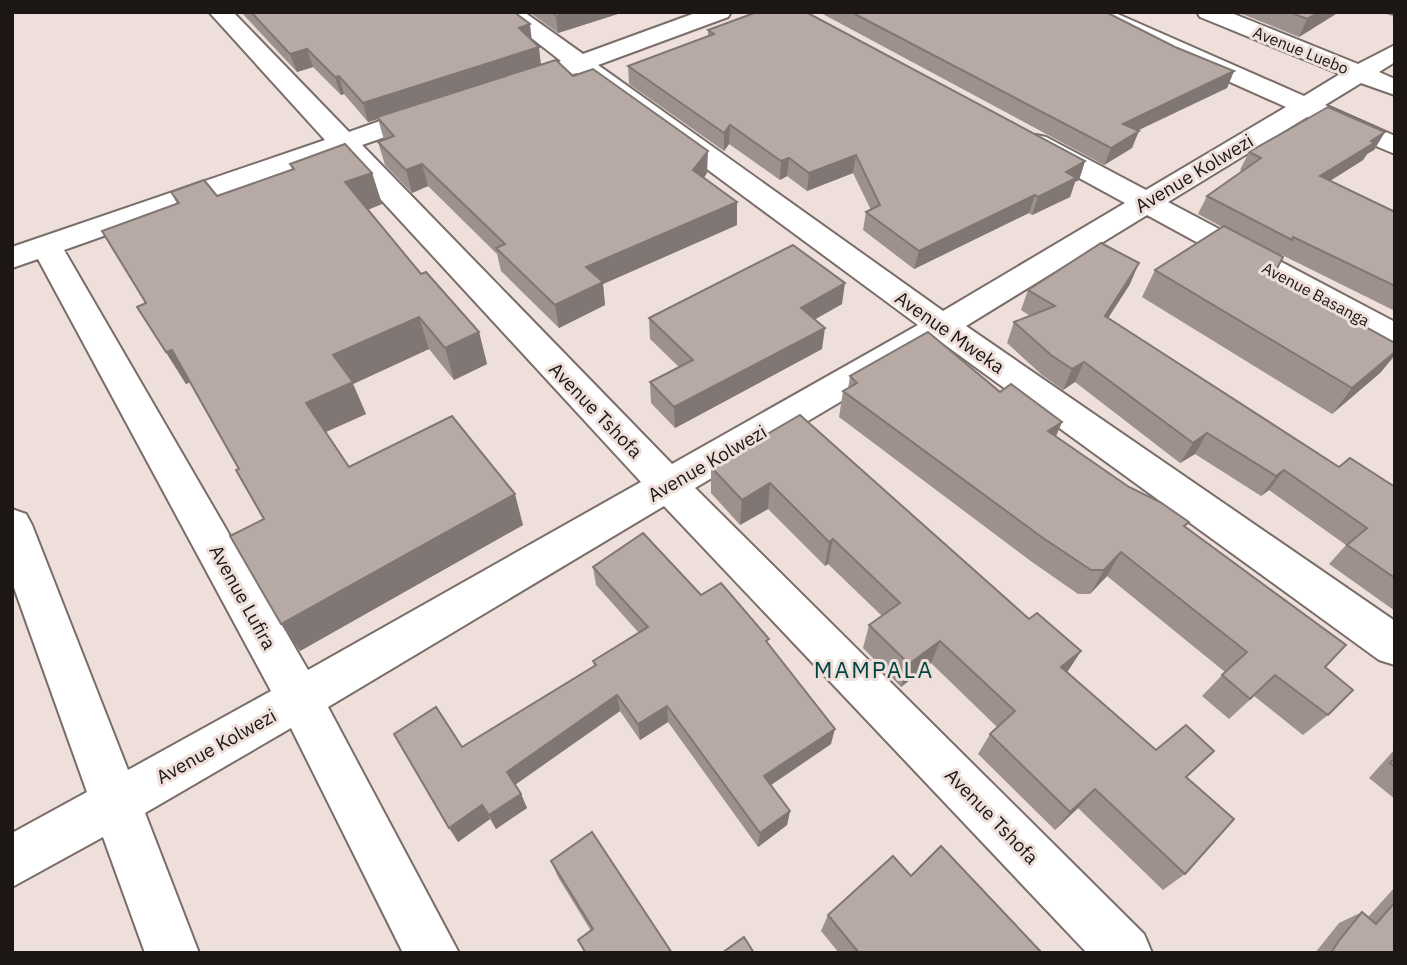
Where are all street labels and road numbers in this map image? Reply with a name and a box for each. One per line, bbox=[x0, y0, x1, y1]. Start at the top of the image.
street label: Avenue Luebo bbox=[1250, 22, 1352, 78]
street label: Avenue Kolwezi bbox=[1131, 128, 1257, 218]
street label: Avenue Basanga bbox=[1259, 257, 1373, 331]
street label: Avenue Mweka bbox=[891, 285, 1009, 379]
street label: Avenue Tshofa bbox=[544, 357, 648, 463]
street label: Avenue Kolwezi bbox=[643, 419, 771, 507]
street label: Avenue Lufira bbox=[204, 541, 282, 653]
street label: Avenue Kolwezi bbox=[152, 703, 280, 789]
street label: Avenue Tshofa bbox=[940, 763, 1044, 869]

